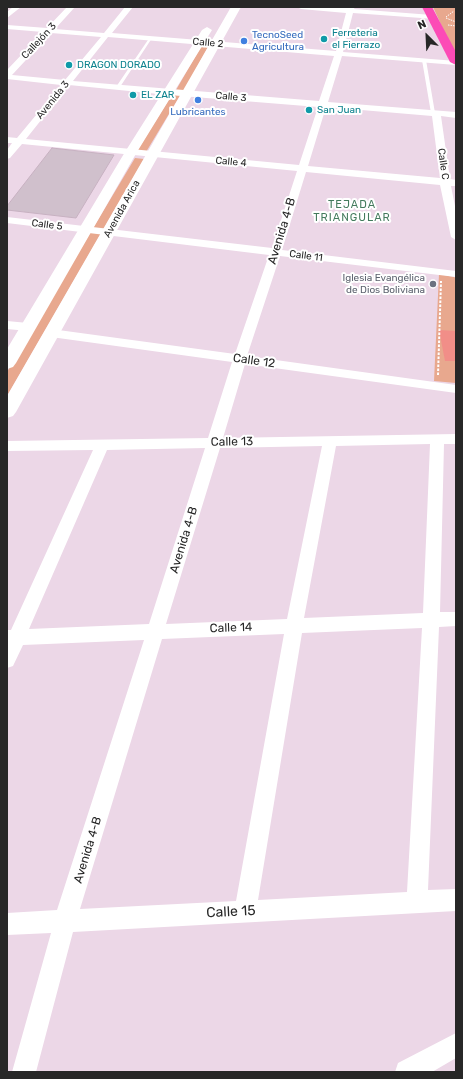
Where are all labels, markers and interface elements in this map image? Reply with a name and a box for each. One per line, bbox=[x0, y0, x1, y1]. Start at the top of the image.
north arrow bbox=[407, 16, 447, 56]
text: N bbox=[416, 17, 428, 32]
street label: Callejón 3 bbox=[19, 20, 59, 62]
place label: Ferreteria el Fierrazo bbox=[332, 27, 380, 50]
place label: TecnoSeed Agricultura bbox=[252, 29, 304, 52]
marker: Ferreteria el Fierrazo bbox=[319, 34, 329, 44]
street label: Calle 2 bbox=[192, 36, 224, 50]
marker: TecnoSeed Agricultura bbox=[239, 36, 249, 46]
place label: DRAGON DORADO bbox=[77, 59, 161, 71]
marker: DRAGON DORADO bbox=[64, 60, 74, 70]
street label: Avenida 3 bbox=[34, 78, 72, 122]
place label: EL ZAR bbox=[141, 89, 174, 101]
marker: EL ZAR bbox=[128, 90, 138, 100]
street label: Calle 3 bbox=[215, 90, 247, 104]
marker: Lubricantes bbox=[193, 95, 203, 105]
place label: San Juan bbox=[317, 104, 361, 116]
marker: San Juan bbox=[304, 105, 314, 115]
place label: Lubricantes bbox=[170, 106, 226, 118]
street label: Calle C bbox=[435, 147, 451, 181]
street label: Calle 4 bbox=[215, 155, 247, 169]
street label: Avenida Arica bbox=[101, 178, 143, 240]
street label: Avenida 4-B bbox=[265, 196, 299, 266]
district label: TEJADA TRIANGULAR bbox=[313, 198, 391, 224]
street label: Calle 5 bbox=[31, 217, 63, 233]
street label: Calle 11 bbox=[289, 248, 323, 264]
place label: Iglesia Evangélica de Dios Boliviana bbox=[342, 272, 425, 296]
marker: Iglesia Evangélica de Dios Boliviana bbox=[428, 279, 438, 289]
street label: Calle 12 bbox=[232, 351, 276, 371]
street label: Calle 13 bbox=[211, 434, 253, 450]
street label: Avenida 4-B bbox=[167, 505, 201, 575]
street label: Calle 14 bbox=[209, 620, 253, 636]
street label: Avenida 4-B bbox=[71, 815, 105, 885]
street label: Calle 15 bbox=[206, 902, 256, 922]

